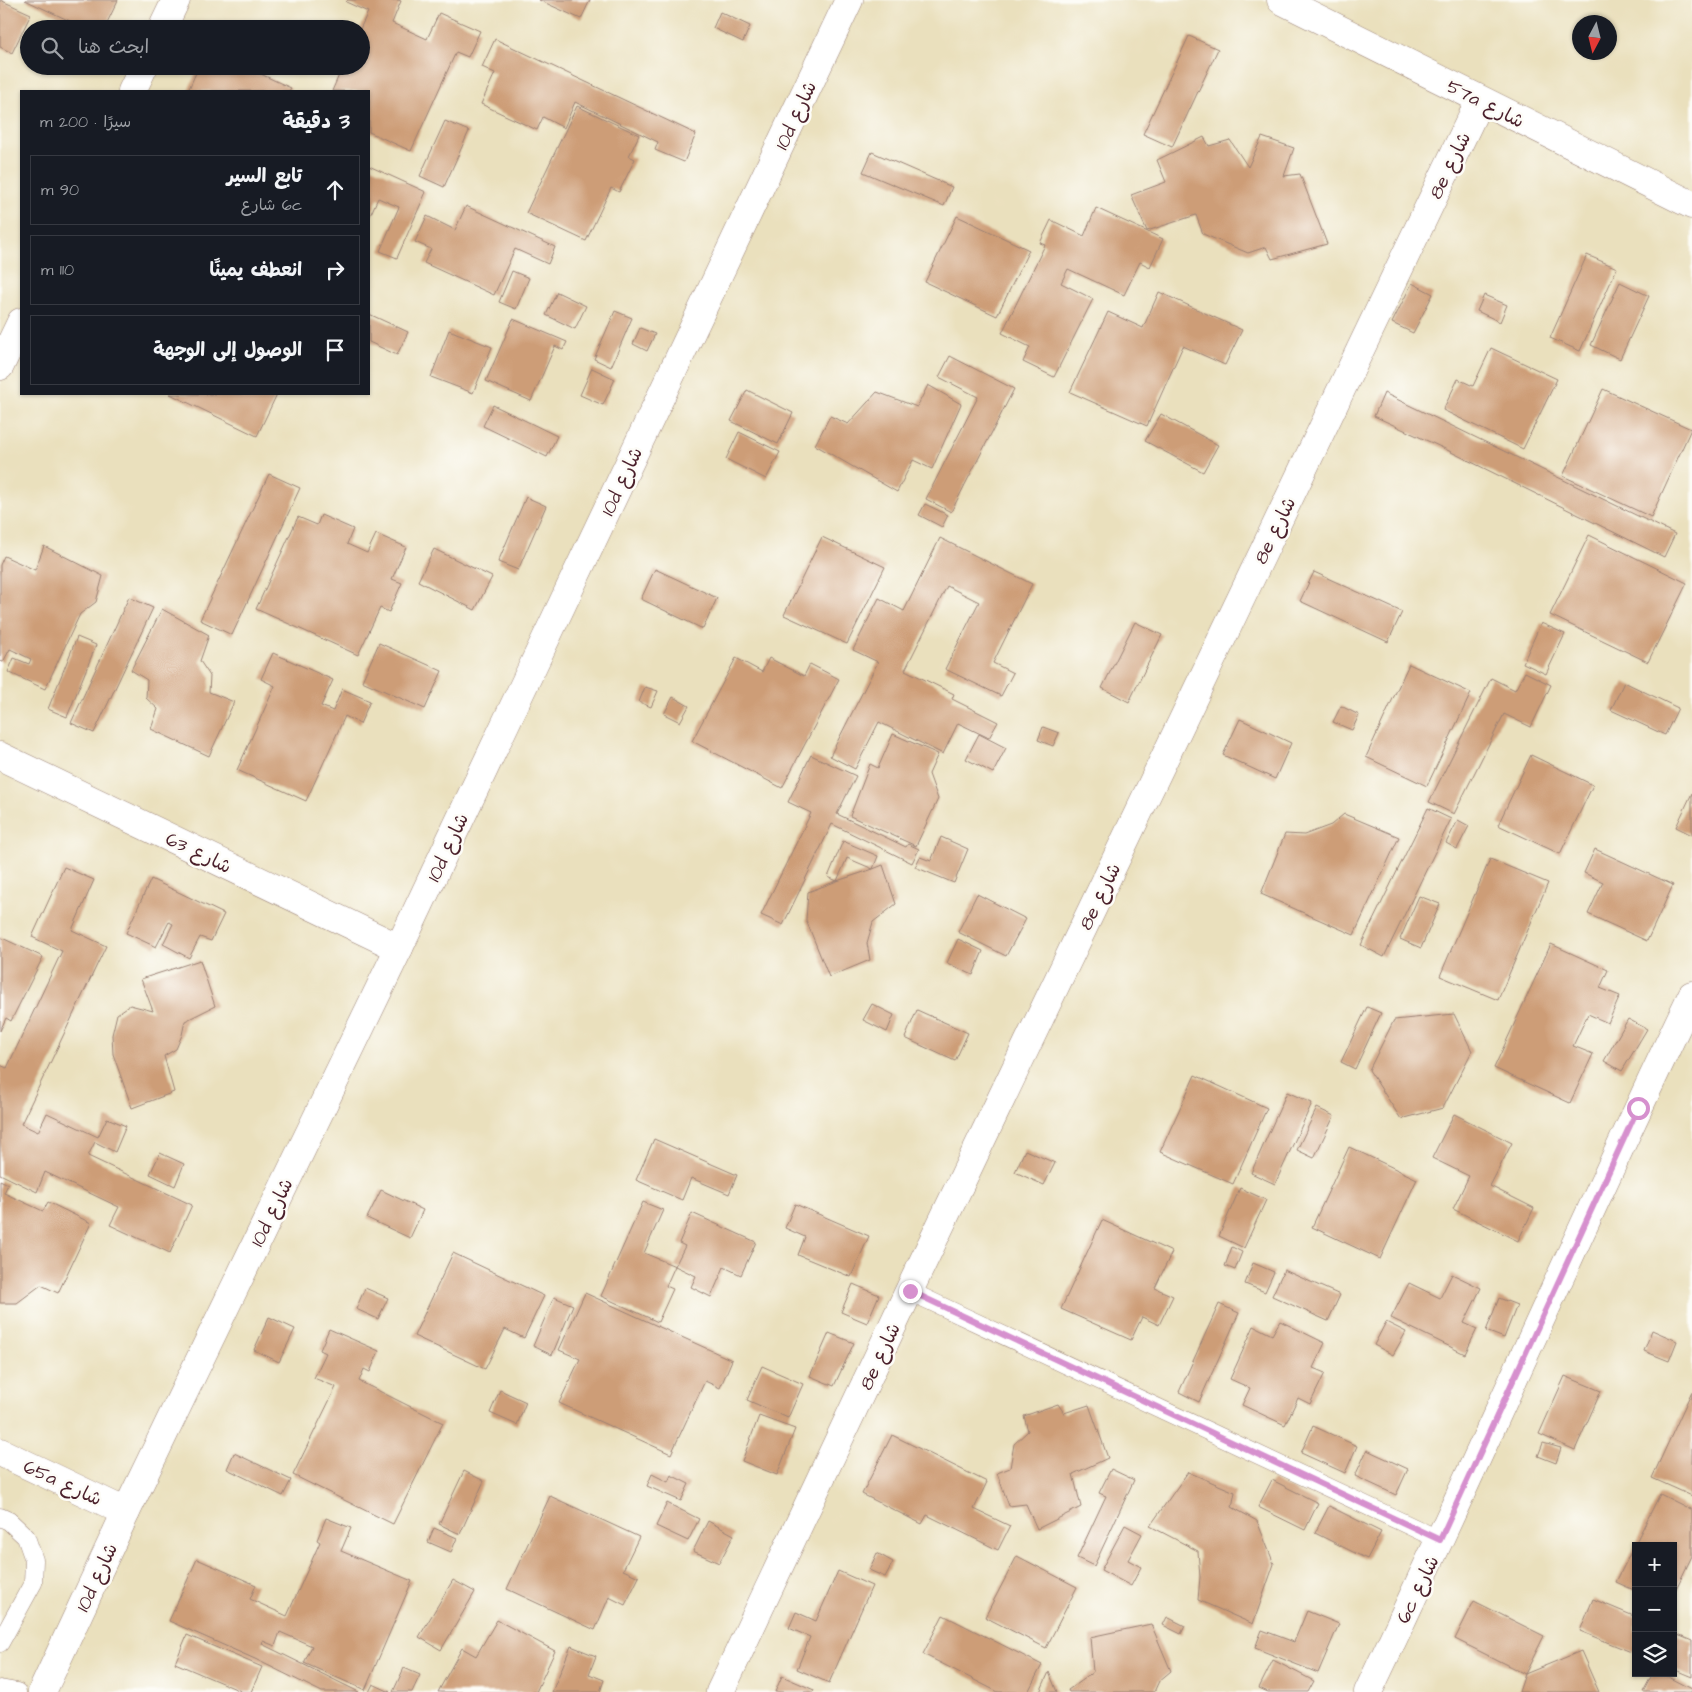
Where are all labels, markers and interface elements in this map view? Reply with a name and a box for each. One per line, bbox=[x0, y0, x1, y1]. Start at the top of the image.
north arrow bbox=[1572, 15, 1617, 60]
search box bbox=[20, 20, 370, 75]
icon: search bbox=[38, 34, 66, 62]
text: ابحث هنا bbox=[78, 34, 149, 61]
street label: 57a شارع bbox=[1442, 73, 1529, 135]
street label: 10d شارع bbox=[769, 77, 824, 154]
text: 3 دقيقة bbox=[282, 107, 350, 136]
text: سيرًا · 200 m bbox=[40, 111, 131, 133]
street label: 8e شارع bbox=[1423, 128, 1478, 204]
text: تابع السير bbox=[227, 163, 302, 190]
icon: ahead bbox=[321, 176, 349, 204]
text: 90 m bbox=[41, 179, 79, 201]
text: 6c شارع bbox=[241, 194, 302, 216]
icon: right bbox=[321, 256, 349, 284]
text: انعطف يمينًا bbox=[210, 257, 302, 284]
text: 110 m bbox=[41, 259, 74, 281]
icon: arrive bbox=[321, 336, 349, 364]
text: الوصول إلى الوجهة bbox=[153, 337, 302, 364]
street label: 10d شارع bbox=[595, 443, 650, 520]
street label: 8e شارع bbox=[1248, 493, 1303, 569]
street label: 10d شارع bbox=[421, 809, 476, 886]
street label: شارع 63 bbox=[161, 826, 236, 881]
street label: 8e شارع bbox=[1073, 859, 1128, 935]
route start bbox=[1627, 1097, 1650, 1120]
street label: 10d شارع bbox=[244, 1174, 300, 1251]
route end bbox=[899, 1280, 922, 1303]
street label: 8e شارع bbox=[853, 1319, 908, 1395]
street label: 65a شارع bbox=[19, 1453, 106, 1513]
street label: 10d شارع bbox=[70, 1539, 125, 1616]
map controls bbox=[1632, 1542, 1677, 1677]
button: + bbox=[1632, 1542, 1677, 1587]
street label: 6c شارع bbox=[1390, 1551, 1446, 1628]
button: − bbox=[1632, 1587, 1677, 1632]
button: layers bbox=[1632, 1632, 1677, 1677]

